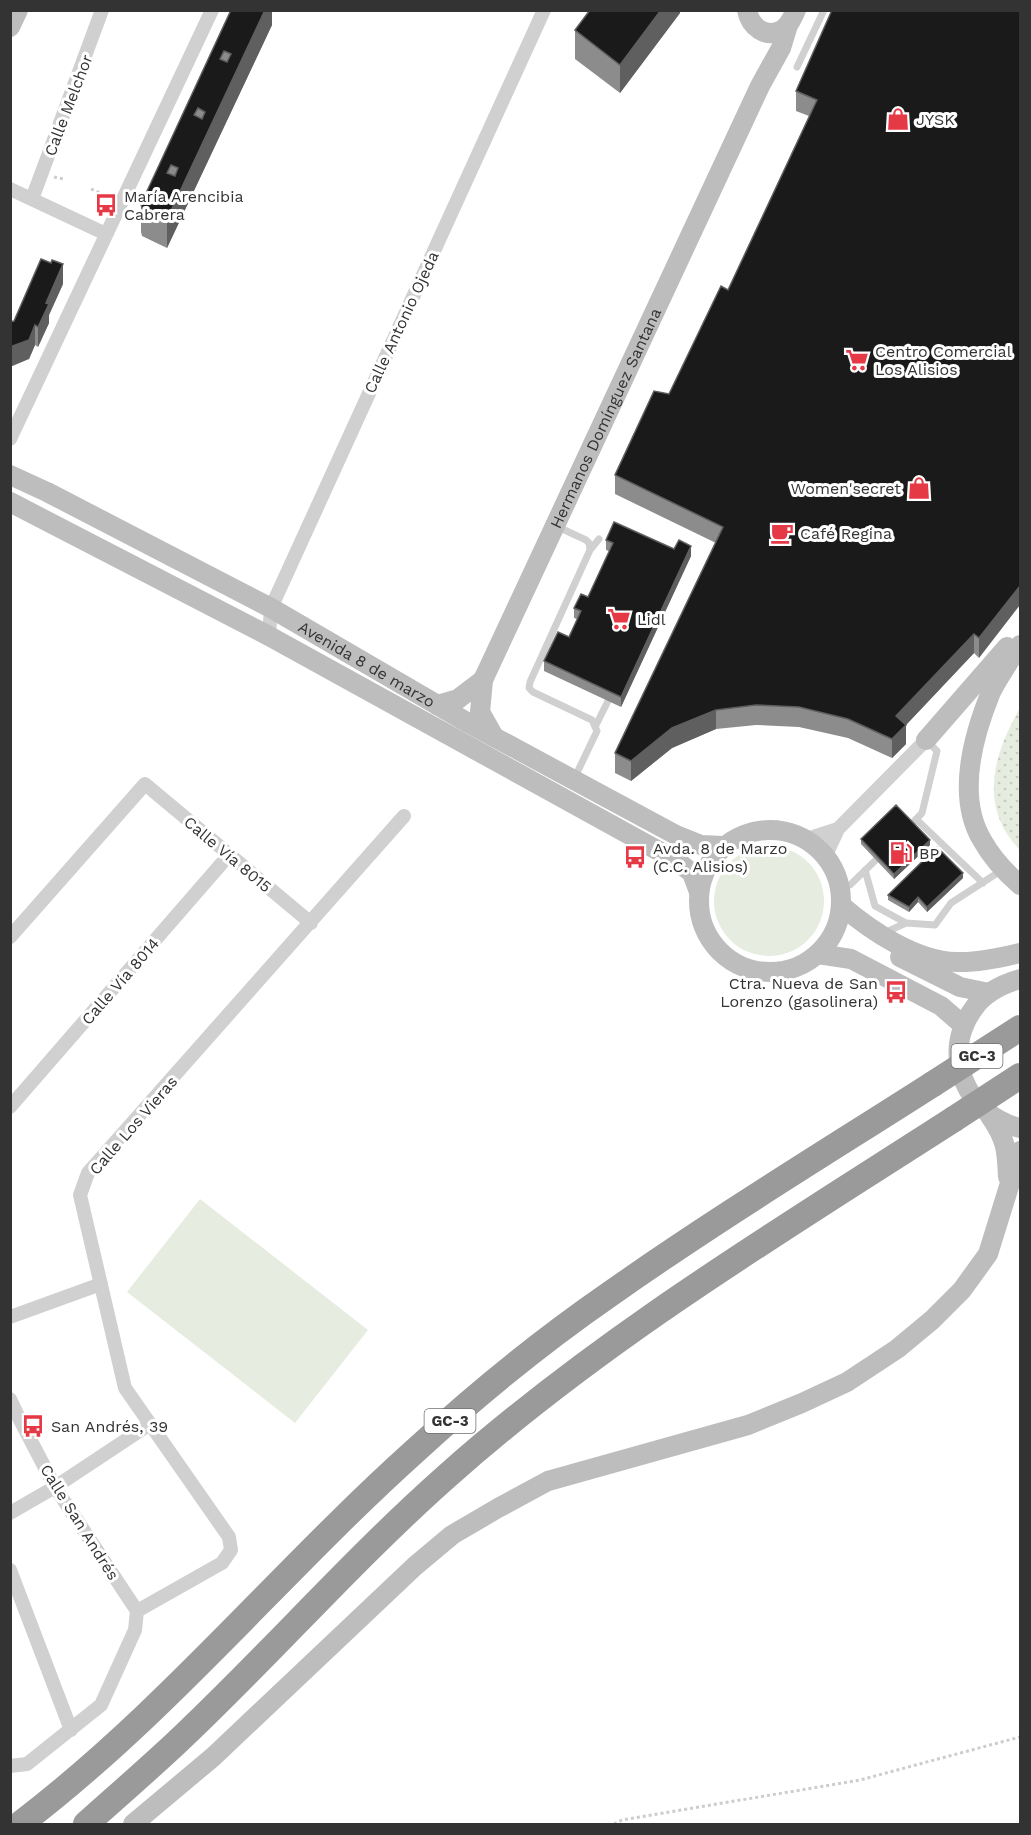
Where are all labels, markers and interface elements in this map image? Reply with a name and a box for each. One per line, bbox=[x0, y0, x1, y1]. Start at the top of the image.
street label: Calle Melchor bbox=[40, 51, 97, 159]
shop icon: JYSK bbox=[885, 106, 911, 132]
place label: JYSK bbox=[916, 110, 955, 129]
place label: María Arencibia Cabrera bbox=[124, 187, 243, 224]
bus stop icon: María Arencibia Cabrera bbox=[93, 192, 119, 218]
street label: Calle Antonio Ojeda bbox=[360, 248, 443, 396]
street label: Hermanos Domínguez Santana bbox=[546, 305, 665, 531]
place label: Centro Comercial Los Alisios bbox=[875, 342, 1012, 379]
supermarket icon: Centro Comercial Los Alisios bbox=[844, 347, 870, 373]
shop icon: Women'secret bbox=[906, 475, 932, 501]
place label: Women'secret bbox=[790, 479, 901, 498]
cafe icon: Café Regina bbox=[769, 520, 795, 546]
place label: Café Regina bbox=[800, 524, 892, 543]
supermarket icon: Lidl bbox=[606, 606, 632, 632]
place label: Lidl bbox=[637, 610, 666, 629]
street label: Avenida 8 de marzo bbox=[295, 617, 438, 712]
street label: Calle Vía 8015 bbox=[180, 812, 275, 896]
place label: Avda. 8 de Marzo (C.C. Alisios) bbox=[653, 839, 787, 876]
fuel station icon: BP bbox=[888, 840, 914, 866]
bus stop icon: Avda. 8 de Marzo (C.C. Alisios) bbox=[622, 844, 648, 870]
place label: BP bbox=[919, 844, 939, 863]
street label: Calle Vía 8014 bbox=[78, 934, 163, 1029]
place label: Ctra. Nueva de San Lorenzo (gasolinera) bbox=[720, 974, 878, 1011]
bus stop icon: Ctra. Nueva de San Lorenzo (gasolinera) bbox=[883, 979, 909, 1005]
road number: GC-3 bbox=[952, 1044, 1002, 1068]
street label: Calle Los Vieras bbox=[85, 1072, 181, 1179]
road number: GC-3 bbox=[424, 1409, 476, 1433]
bus stop icon: San Andrés, 39 bbox=[20, 1413, 46, 1439]
place label: San Andrés, 39 bbox=[51, 1417, 168, 1436]
street label: Calle San Andrés bbox=[36, 1461, 123, 1584]

